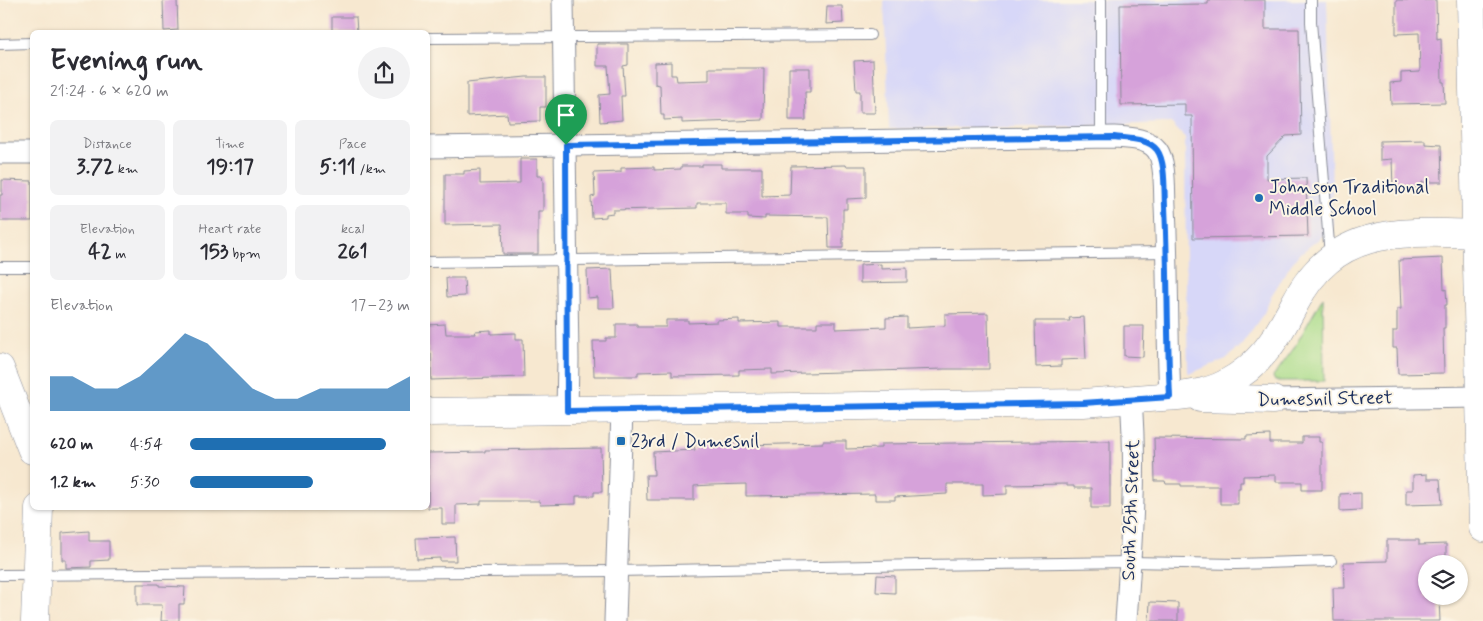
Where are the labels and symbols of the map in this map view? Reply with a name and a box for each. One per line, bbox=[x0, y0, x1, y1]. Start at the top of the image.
pin bbox=[545, 94, 587, 145]
place label: Johnson Traditional Middle School bbox=[1269, 175, 1430, 222]
marker: Johnson Traditional Middle School bbox=[1253, 192, 1265, 204]
street label: Dumesnil Street bbox=[1257, 385, 1393, 413]
place label: 23rd / Dumesnil bbox=[631, 429, 759, 454]
marker: 23rd / Dumesnil bbox=[615, 435, 627, 447]
street label: South 25th Street bbox=[1116, 439, 1146, 581]

